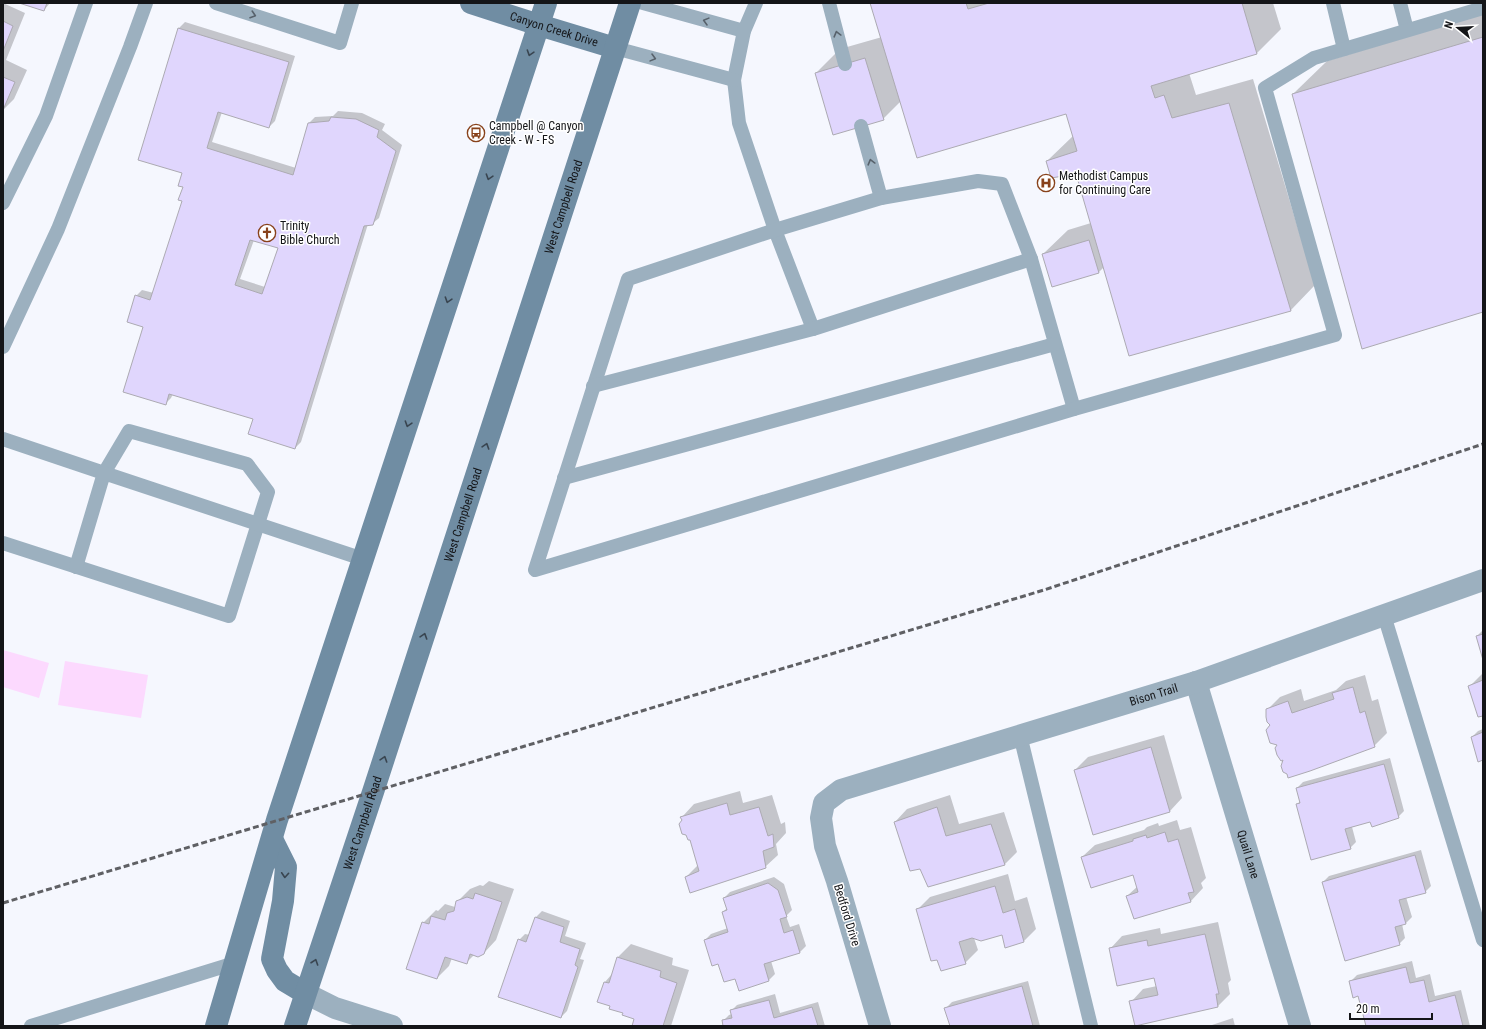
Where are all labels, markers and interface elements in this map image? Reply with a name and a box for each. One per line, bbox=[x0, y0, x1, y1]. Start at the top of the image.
north arrow bbox=[1438, 8, 1478, 48]
street label: Canyon Creek Drive bbox=[508, 9, 600, 50]
one-way arrow bbox=[250, 10, 257, 19]
one-way arrow bbox=[703, 17, 709, 25]
text: N bbox=[1442, 20, 1456, 30]
one-way arrow bbox=[833, 30, 842, 37]
one-way arrow bbox=[526, 50, 535, 57]
one-way arrow bbox=[649, 53, 656, 62]
place label: Campbell @ Canyon Creek - W - FS bbox=[489, 119, 584, 147]
bus stop icon: Campbell @ Canyon Creek - W - FS bbox=[466, 123, 486, 143]
street label: West Campbell Road bbox=[542, 158, 585, 256]
one-way arrow bbox=[867, 159, 876, 166]
place label: Methodist Campus for Continuing Care bbox=[1059, 169, 1151, 197]
one-way arrow bbox=[485, 173, 494, 180]
hospital icon: Methodist Campus for Continuing Care bbox=[1036, 173, 1056, 193]
place label: Trinity Bible Church bbox=[280, 219, 340, 247]
church icon: Trinity Bible Church bbox=[257, 223, 277, 243]
one-way arrow bbox=[445, 297, 453, 304]
one-way arrow bbox=[404, 420, 412, 427]
one-way arrow bbox=[481, 442, 490, 449]
street label: West Campbell Road bbox=[441, 466, 485, 564]
one-way arrow bbox=[419, 632, 428, 639]
street label: Bison Trail bbox=[1128, 681, 1179, 709]
one-way arrow bbox=[379, 756, 388, 763]
street label: West Campbell Road bbox=[341, 774, 385, 872]
street label: Quail Lane bbox=[1234, 828, 1262, 881]
one-way arrow bbox=[281, 872, 290, 878]
street label: Bedford Drive bbox=[831, 882, 863, 948]
one-way arrow bbox=[311, 959, 319, 966]
scale bar bbox=[1350, 995, 1432, 1021]
text: 20 m bbox=[1356, 1002, 1380, 1016]

